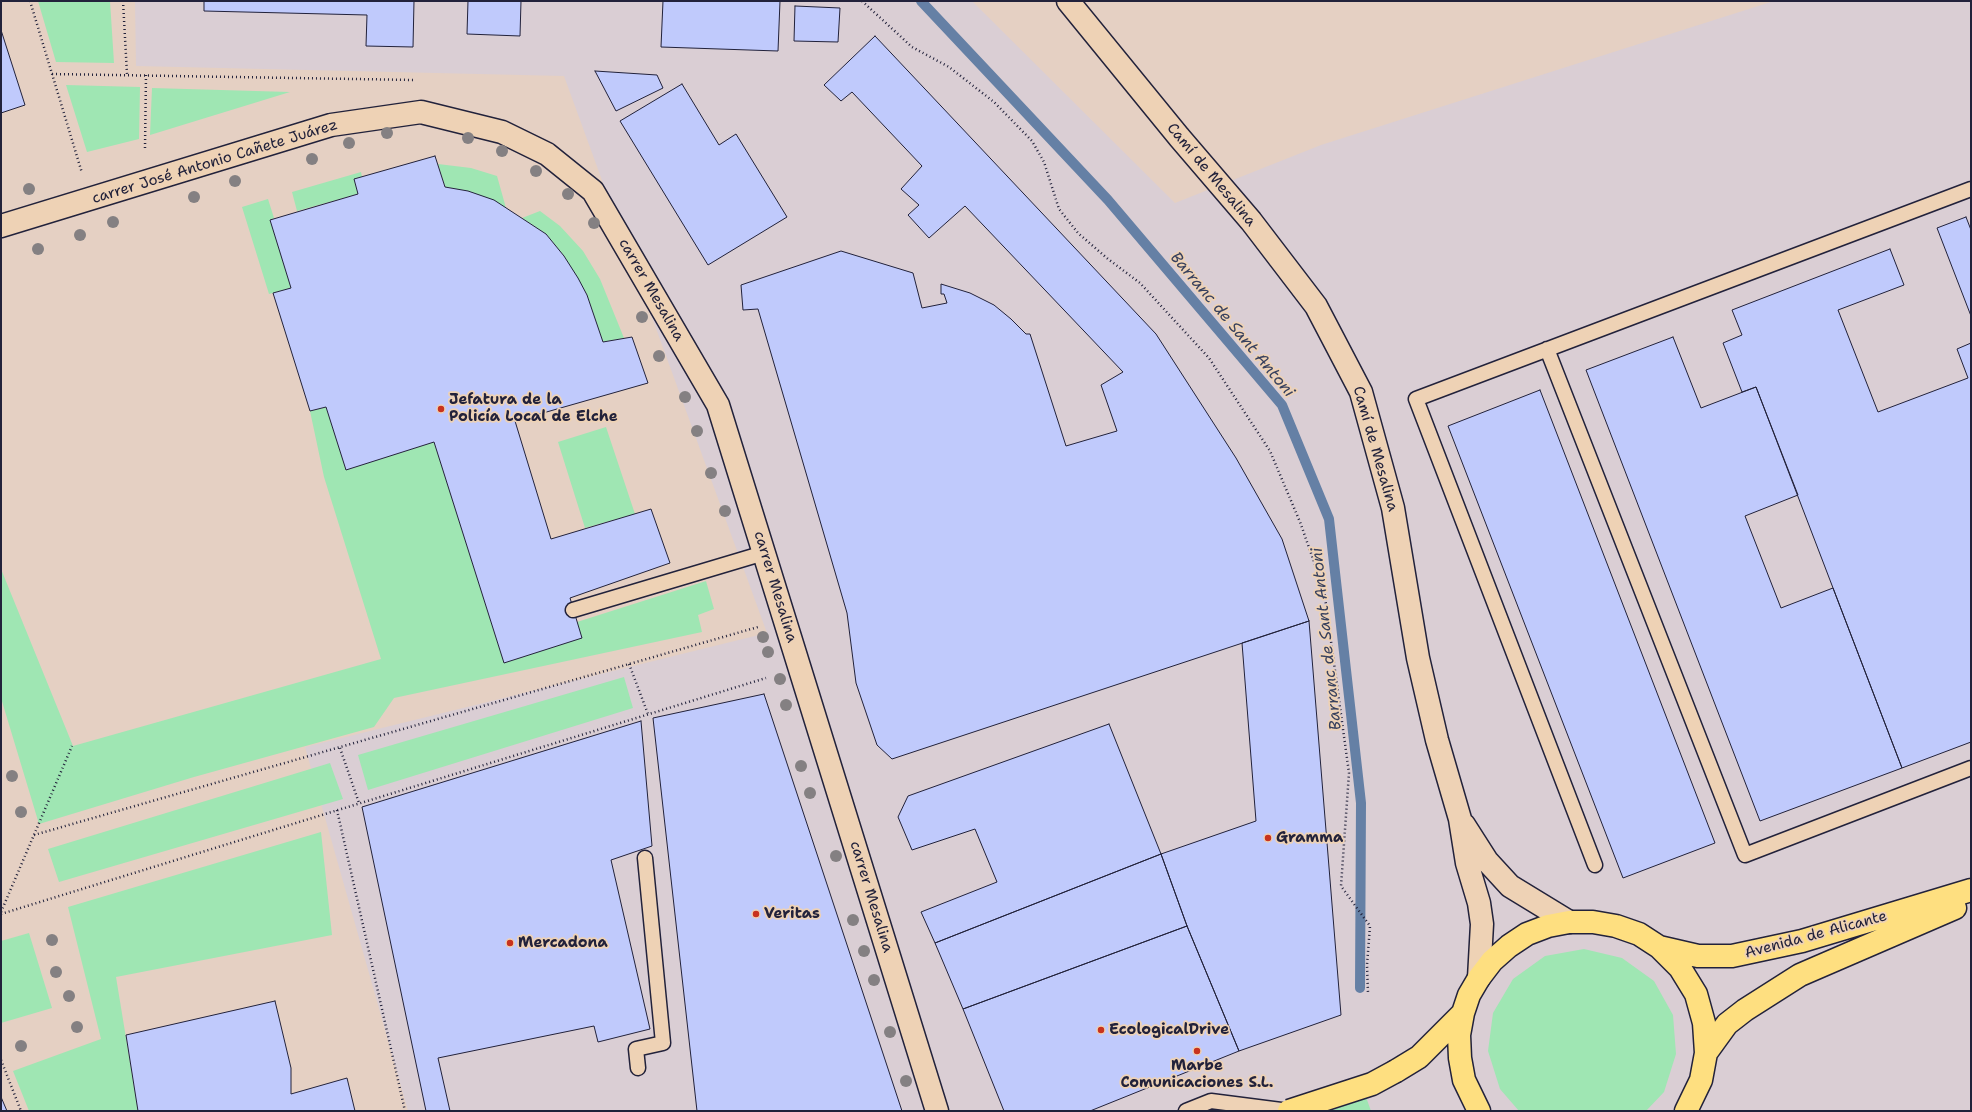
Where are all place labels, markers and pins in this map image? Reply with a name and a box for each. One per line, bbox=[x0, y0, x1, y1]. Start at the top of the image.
place label: Jefatura de la Policía Local de Elche bbox=[449, 391, 618, 426]
marker: Jefatura de la Policía Local de Elche bbox=[436, 404, 446, 414]
place label: Gramma bbox=[1276, 829, 1343, 847]
marker: Gramma bbox=[1263, 833, 1273, 843]
place label: Veritas bbox=[764, 905, 820, 923]
marker: Veritas bbox=[751, 909, 761, 919]
place label: Mercadona bbox=[518, 934, 608, 952]
marker: Mercadona bbox=[505, 938, 515, 948]
place label: EcologicalDrive bbox=[1109, 1021, 1229, 1039]
marker: EcologicalDrive bbox=[1096, 1025, 1106, 1035]
marker: Marbe Comunicaciones S.L. bbox=[1192, 1046, 1202, 1056]
place label: Marbe Comunicaciones S.L. bbox=[1120, 1057, 1274, 1092]

